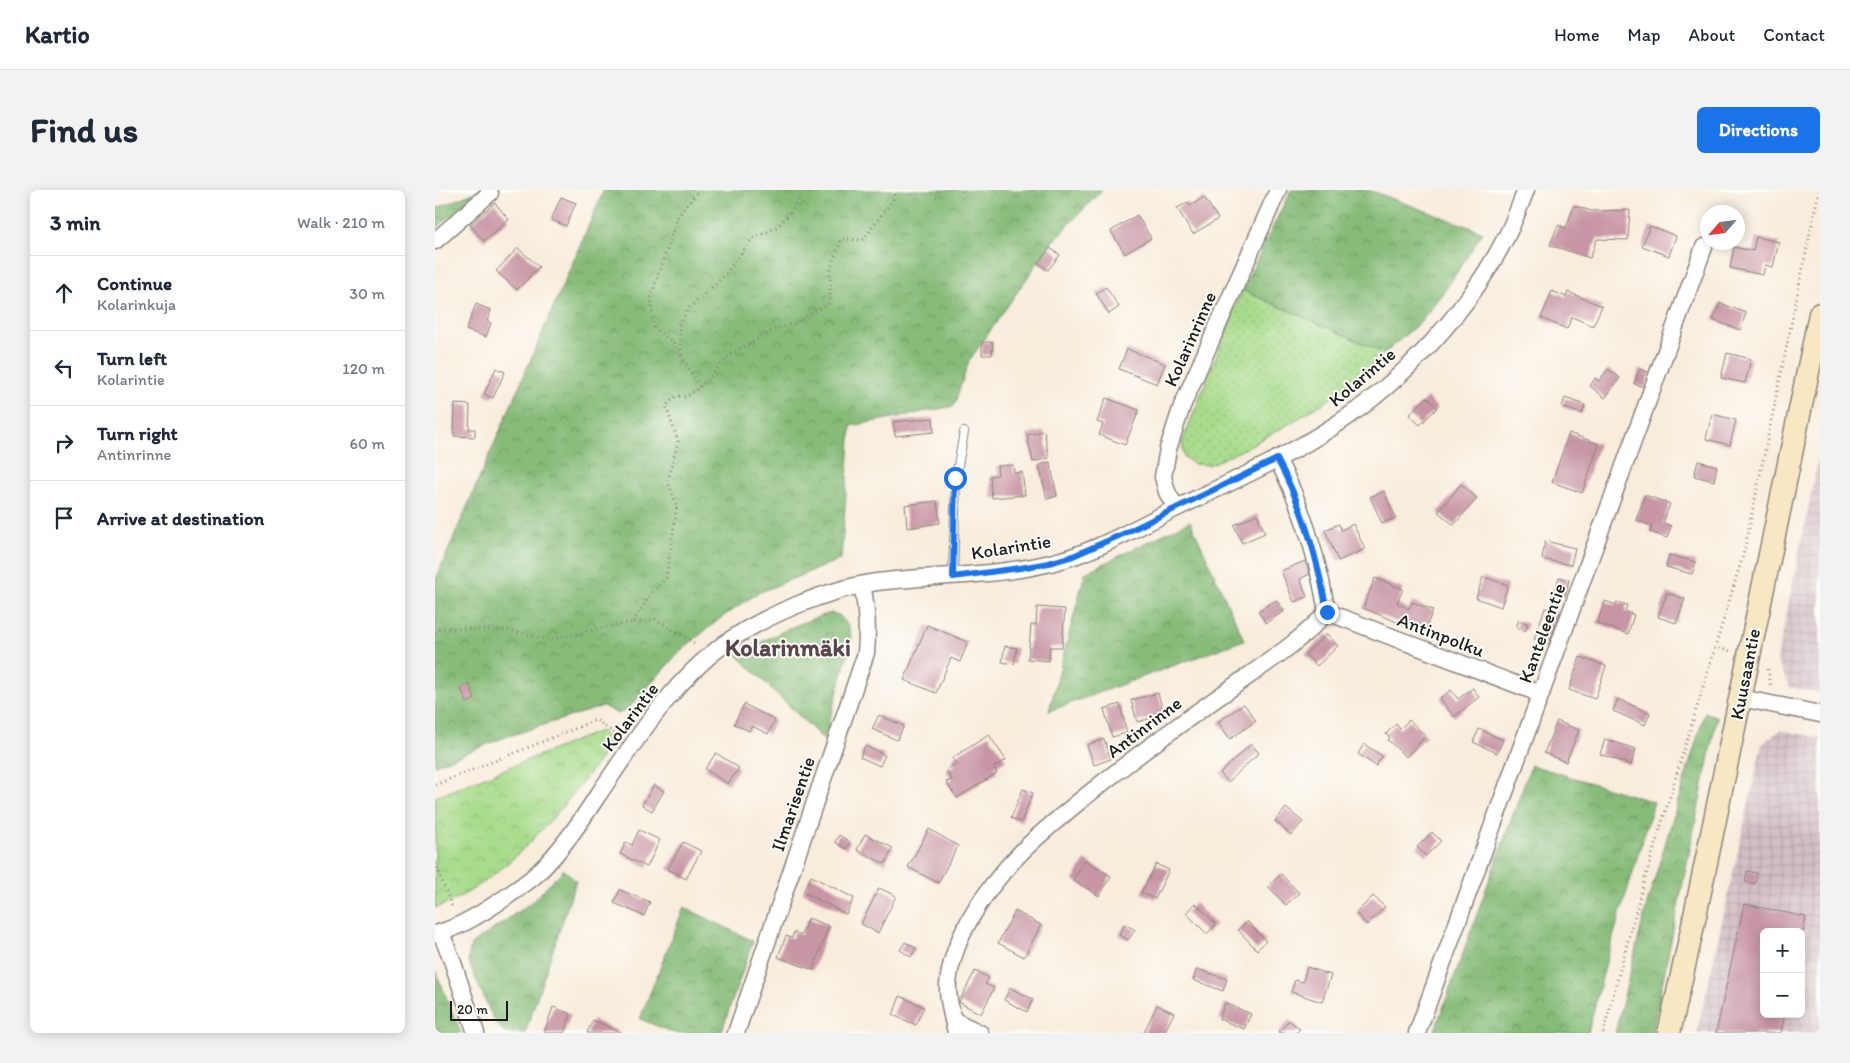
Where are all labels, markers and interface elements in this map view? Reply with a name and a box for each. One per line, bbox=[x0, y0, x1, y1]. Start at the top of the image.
text: Kartio bbox=[25, 20, 90, 49]
text: Home bbox=[1554, 24, 1600, 46]
text: Map bbox=[1628, 24, 1661, 46]
text: About bbox=[1689, 24, 1735, 46]
text: Contact bbox=[1763, 24, 1825, 46]
button: Directions bbox=[1697, 107, 1820, 153]
text: Find us bbox=[30, 109, 138, 151]
north arrow bbox=[1700, 205, 1745, 250]
text: 3 min bbox=[50, 210, 100, 235]
text: Walk · 210 m bbox=[297, 213, 385, 232]
text: Continue bbox=[97, 272, 172, 295]
icon: ahead bbox=[50, 279, 78, 307]
text: 30 m bbox=[349, 284, 385, 303]
street label: Kolarinrinne bbox=[1159, 288, 1221, 390]
text: Kolarinkuja bbox=[97, 295, 176, 314]
street label: Kolarintie bbox=[1324, 342, 1400, 412]
text: Turn left bbox=[97, 347, 167, 370]
icon: left bbox=[50, 354, 78, 382]
text: 120 m bbox=[342, 359, 385, 378]
text: Kolarintie bbox=[97, 370, 165, 389]
text: Turn right bbox=[97, 422, 178, 445]
icon: right bbox=[50, 429, 78, 457]
text: 60 m bbox=[350, 434, 385, 453]
text: Antinrinne bbox=[97, 445, 171, 464]
route start bbox=[944, 467, 967, 490]
icon: arrive bbox=[50, 504, 78, 532]
text: Arrive at destination bbox=[97, 507, 264, 530]
street label: Kolarintie bbox=[970, 529, 1052, 565]
street label: Kanteleentie bbox=[1513, 580, 1571, 686]
route end bbox=[1316, 601, 1339, 624]
street label: Antinpolku bbox=[1394, 608, 1488, 662]
street label: Kuusaantie bbox=[1725, 627, 1765, 721]
district label: Kolarinmäki bbox=[725, 633, 851, 662]
street label: Kolarintie bbox=[597, 678, 663, 756]
street label: Antinrinne bbox=[1102, 691, 1186, 763]
street label: Ilmarisentie bbox=[766, 754, 820, 854]
map controls bbox=[1760, 928, 1805, 1018]
button: + bbox=[1760, 928, 1805, 973]
button: − bbox=[1760, 973, 1805, 1018]
scale bar bbox=[450, 998, 507, 1021]
text: 20 m bbox=[457, 1001, 488, 1018]

